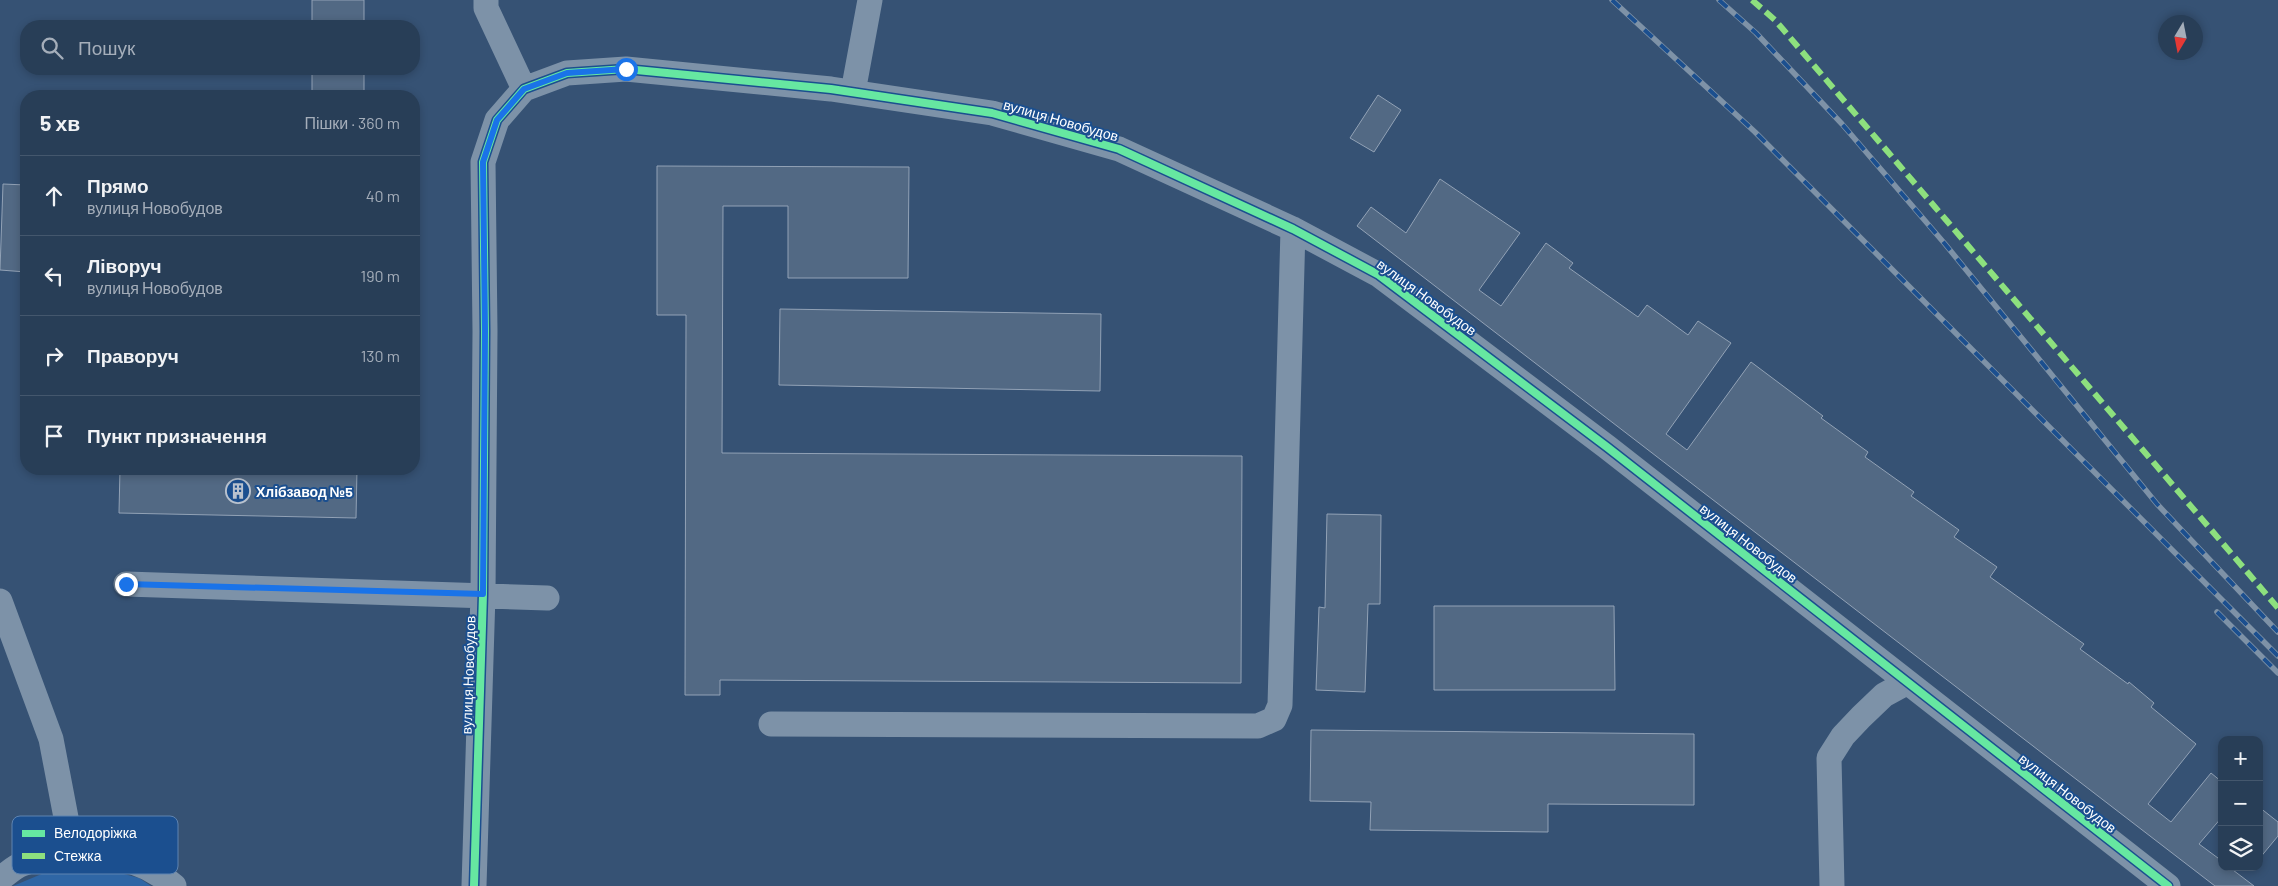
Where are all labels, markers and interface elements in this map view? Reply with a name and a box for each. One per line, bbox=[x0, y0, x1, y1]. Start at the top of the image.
north arrow bbox=[2158, 15, 2203, 60]
search box bbox=[20, 20, 420, 75]
icon: search bbox=[38, 34, 66, 62]
text: Пошук bbox=[78, 36, 135, 59]
route start bbox=[615, 58, 638, 81]
street label: вулиця Новобудов bbox=[1002, 95, 1120, 145]
text: 5 хв bbox=[40, 110, 80, 135]
text: Пішки · 360 m bbox=[304, 113, 400, 132]
text: Прямо bbox=[87, 174, 149, 197]
icon: ahead bbox=[40, 182, 68, 210]
text: 40 m bbox=[366, 186, 400, 205]
text: вулиця Новобудов bbox=[87, 198, 223, 217]
text: Ліворуч bbox=[87, 254, 162, 277]
street label: вулиця Новобудов bbox=[1374, 255, 1480, 339]
icon: left bbox=[40, 262, 68, 290]
text: 190 m bbox=[361, 266, 400, 285]
text: вулиця Новобудов bbox=[87, 278, 223, 297]
icon: right bbox=[40, 342, 68, 370]
text: Праворуч bbox=[87, 344, 179, 367]
text: 130 m bbox=[361, 346, 400, 365]
icon: arrive bbox=[40, 422, 68, 450]
text: Пункт призначення bbox=[87, 424, 267, 447]
building icon: Хлібзавод №5 bbox=[225, 478, 251, 504]
place label: Хлібзавод №5 bbox=[256, 483, 353, 500]
street label: вулиця Новобудов bbox=[1697, 500, 1801, 586]
route end bbox=[115, 573, 138, 596]
street label: вулиця Новобудов bbox=[457, 615, 479, 735]
map controls bbox=[2218, 736, 2263, 871]
button: + bbox=[2218, 736, 2263, 781]
street label: вулиця Новобудов bbox=[2016, 750, 2120, 836]
button: − bbox=[2218, 781, 2263, 826]
legend bbox=[12, 816, 178, 874]
text: Велодоріжка bbox=[54, 824, 137, 841]
button: layers bbox=[2218, 826, 2263, 871]
text: Стежка bbox=[54, 847, 102, 864]

